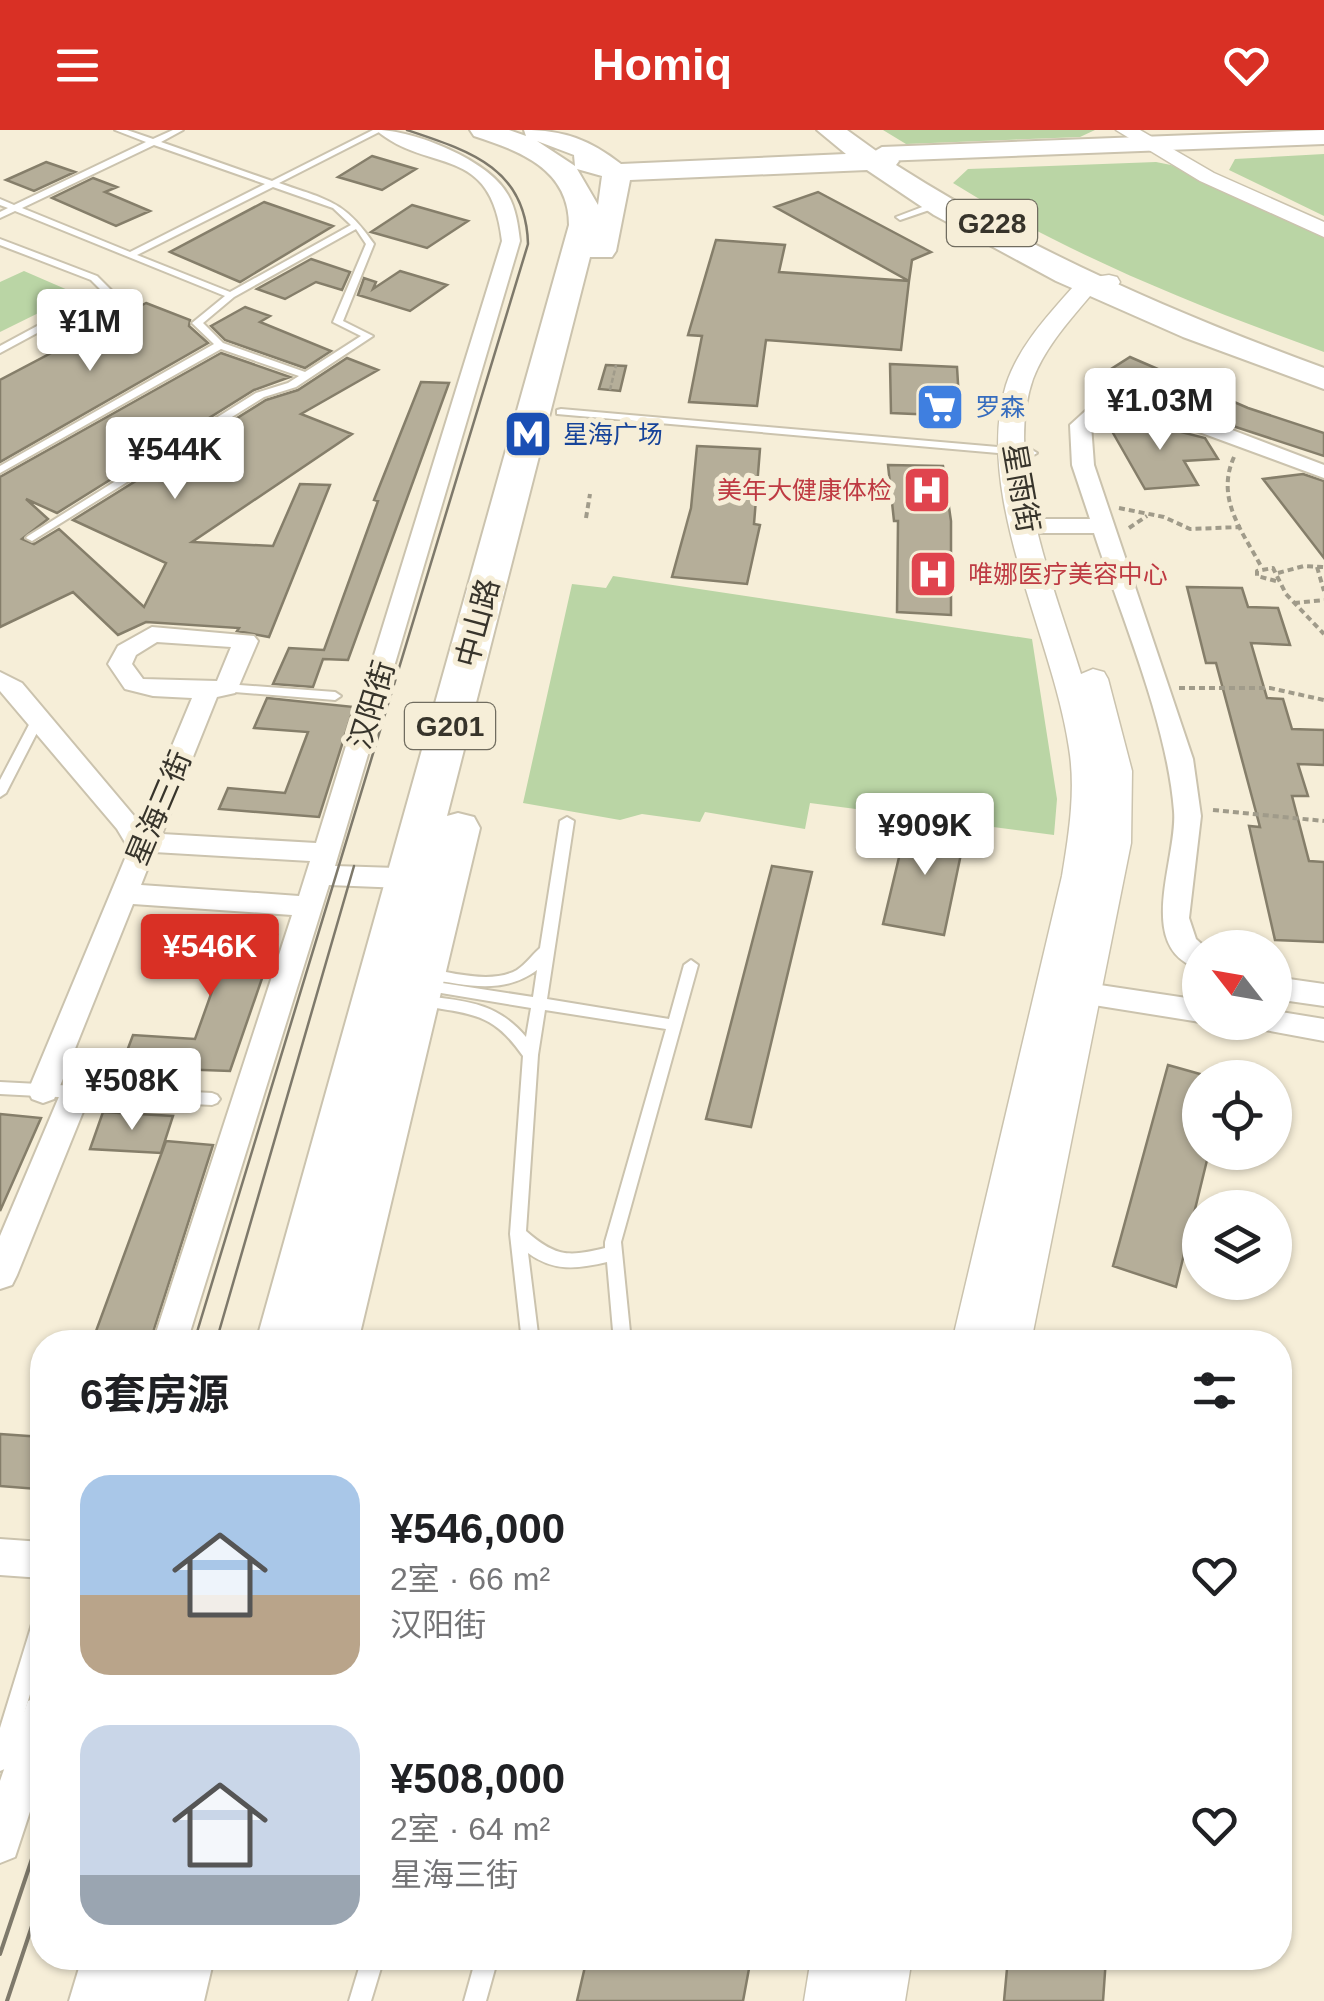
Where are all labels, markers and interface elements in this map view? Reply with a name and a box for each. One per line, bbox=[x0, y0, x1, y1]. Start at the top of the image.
icon: menu bbox=[50, 38, 105, 93]
icon: heart bbox=[1219, 38, 1274, 93]
text: Homiq bbox=[592, 39, 732, 90]
road number: G228 bbox=[947, 200, 1037, 246]
pin: ¥1M bbox=[42, 289, 138, 374]
text: ¥1M bbox=[59, 303, 121, 339]
pin: ¥1.03M bbox=[1079, 368, 1241, 453]
supermarket icon: 罗森 bbox=[914, 381, 966, 433]
text: ¥1.03M bbox=[1107, 382, 1213, 418]
place label: 罗森 bbox=[975, 393, 1025, 421]
metro station icon: 星海广场 bbox=[502, 408, 554, 460]
pin: ¥544K bbox=[105, 417, 245, 502]
place label: 星海广场 bbox=[563, 420, 663, 448]
text: ¥544K bbox=[128, 431, 222, 467]
street label: 星雨街 bbox=[997, 441, 1046, 535]
hospital icon: 美年大健康体检 bbox=[901, 464, 953, 516]
place label: 美年大健康体检 bbox=[717, 476, 892, 504]
hospital icon: 唯娜医疗美容中心 bbox=[907, 548, 959, 600]
place label: 唯娜医疗美容中心 bbox=[968, 560, 1168, 588]
street label: 中山路 bbox=[450, 575, 505, 671]
street label: 汉阳街 bbox=[343, 657, 400, 753]
road number: G201 bbox=[405, 703, 495, 749]
street label: 星海三街 bbox=[120, 746, 197, 869]
pin: ¥909K bbox=[855, 793, 995, 878]
text: ¥909K bbox=[878, 807, 972, 843]
pin: ¥546K bbox=[140, 914, 280, 999]
text: ¥546K bbox=[163, 928, 257, 964]
north arrow bbox=[1182, 930, 1292, 1040]
map controls bbox=[1182, 930, 1292, 1300]
pin: ¥508K bbox=[62, 1048, 202, 1133]
button: locate bbox=[1182, 1060, 1292, 1170]
text: ¥508K bbox=[85, 1062, 179, 1098]
button: layers bbox=[1182, 1190, 1292, 1300]
icon: filters bbox=[1187, 1363, 1242, 1418]
text: 6套房源 bbox=[80, 1371, 229, 1418]
text: ¥546,000 bbox=[390, 1505, 565, 1552]
icon: home bbox=[160, 1515, 280, 1635]
icon: heart bbox=[1187, 1548, 1242, 1603]
text: 2室 · 66 m² bbox=[390, 1561, 550, 1597]
text: 汉阳街 bbox=[390, 1607, 486, 1643]
text: ¥508,000 bbox=[390, 1755, 565, 1802]
icon: home bbox=[160, 1765, 280, 1885]
icon: heart bbox=[1187, 1798, 1242, 1853]
text: 2室 · 64 m² bbox=[390, 1811, 550, 1847]
text: 星海三街 bbox=[390, 1857, 518, 1893]

